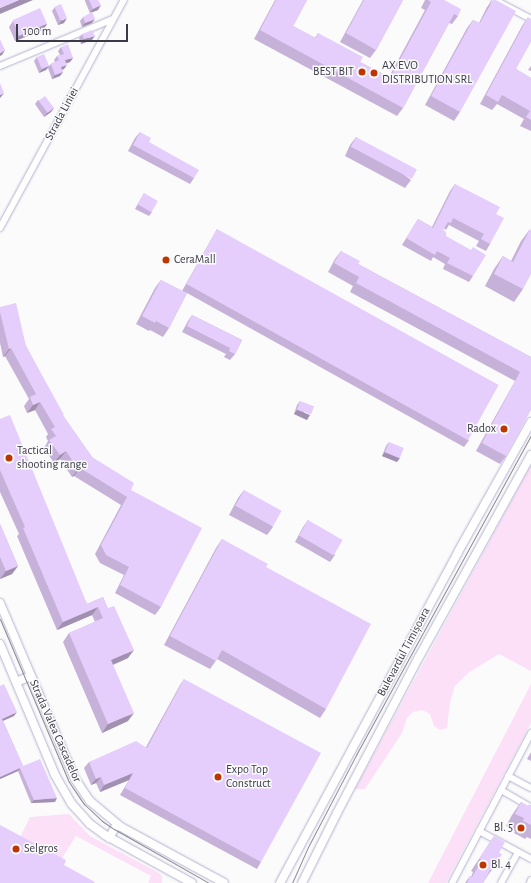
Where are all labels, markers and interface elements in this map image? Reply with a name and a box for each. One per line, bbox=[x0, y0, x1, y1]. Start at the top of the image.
scale bar bbox=[18, 16, 130, 42]
text: 100 m bbox=[23, 25, 51, 37]
place label: AX EVO DISTRIBUTION SRL bbox=[382, 59, 472, 87]
place label: BEST BIT bbox=[313, 65, 354, 79]
marker: BEST BIT bbox=[357, 67, 367, 77]
marker: AX EVO DISTRIBUTION SRL bbox=[369, 68, 379, 78]
street label: Strada Liniei bbox=[42, 85, 82, 143]
place label: CeraMall bbox=[174, 253, 216, 267]
marker: CeraMall bbox=[161, 255, 171, 265]
place label: Radox bbox=[467, 422, 496, 436]
marker: Radox bbox=[499, 424, 509, 434]
place label: Tactical shooting range bbox=[17, 444, 87, 472]
marker: Tactical shooting range bbox=[4, 453, 14, 463]
street label: Bulevardul Timișoara bbox=[374, 605, 434, 699]
street label: Strada Valea Cascadelor bbox=[26, 677, 84, 785]
place label: Expo Top Construct bbox=[226, 763, 271, 791]
marker: Expo Top Construct bbox=[213, 772, 223, 782]
place label: Bl. 5 bbox=[494, 821, 513, 835]
marker: Bl. 5 bbox=[516, 823, 526, 833]
place label: Selgros bbox=[24, 842, 58, 856]
marker: Selgros bbox=[11, 844, 21, 854]
place label: Bl. 4 bbox=[491, 858, 511, 872]
marker: Bl. 4 bbox=[478, 860, 488, 870]

